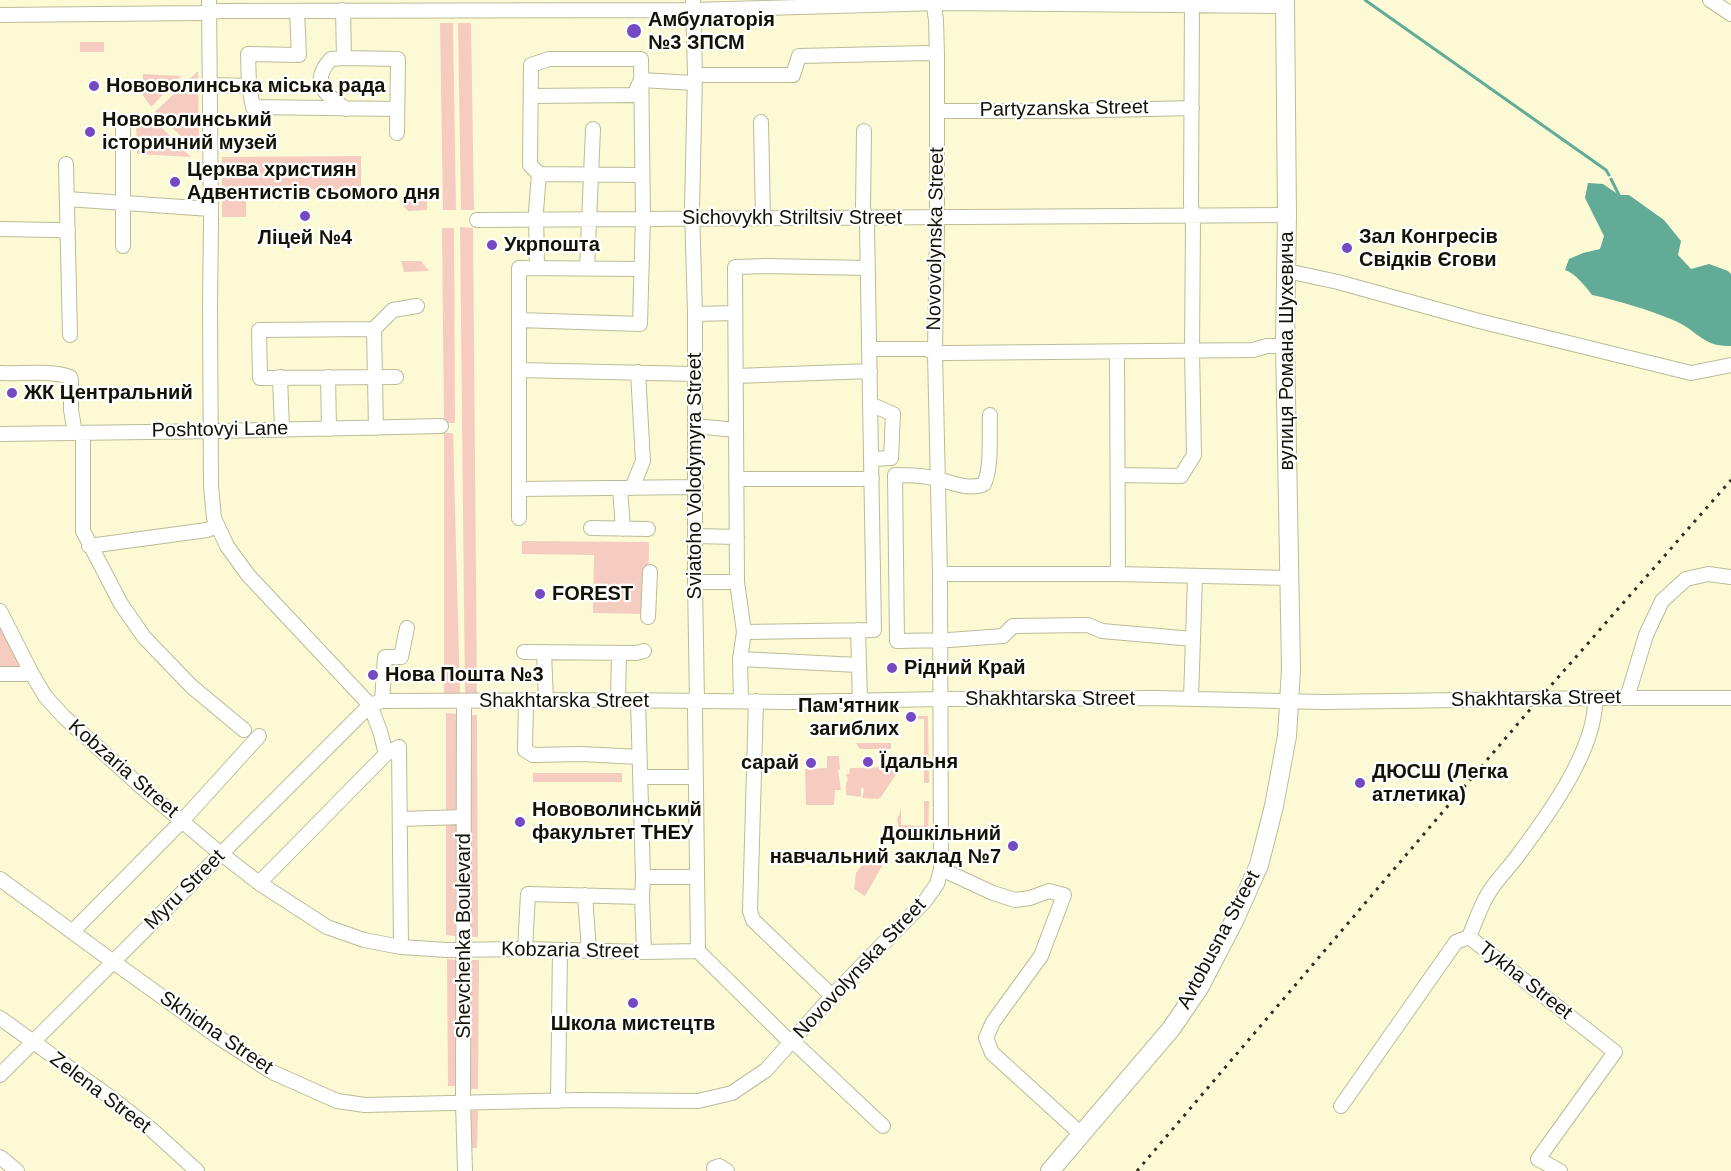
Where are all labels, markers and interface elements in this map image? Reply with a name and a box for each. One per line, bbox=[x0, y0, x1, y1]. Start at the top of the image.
place label: Амбулаторія №3 ЗПСМ bbox=[648, 8, 775, 55]
marker: Амбулаторія №3 ЗПСМ bbox=[625, 22, 643, 40]
place label: Нововолинська міська рада bbox=[106, 74, 385, 98]
marker: Нововолинська міська рада bbox=[87, 79, 101, 93]
street label: Partyzanska Street bbox=[979, 96, 1149, 122]
place label: Нововолинський історичний музей bbox=[102, 108, 277, 155]
marker: Нововолинський історичний музей bbox=[83, 125, 97, 139]
street label: Novovolynska Street bbox=[922, 147, 950, 331]
place label: Церква християн Адвентистів сьомого дня bbox=[187, 158, 440, 205]
marker: Церква християн Адвентистів сьомого дня bbox=[168, 175, 182, 189]
street label: Sichovykh Striltsiv Street bbox=[682, 206, 902, 230]
marker: Ліцей №4 bbox=[298, 209, 312, 223]
place label: Зал Конгресів Свідків Єгови bbox=[1359, 225, 1498, 272]
place label: Ліцей №4 bbox=[258, 226, 352, 250]
street label: вулиця Романа Шухевича bbox=[1275, 231, 1299, 471]
place label: Укрпошта bbox=[504, 233, 600, 257]
marker: Укрпошта bbox=[485, 238, 499, 252]
marker: Зал Конгресів Свідків Єгови bbox=[1340, 241, 1354, 255]
street label: Sviatoho Volodymyra Street bbox=[683, 353, 707, 599]
place label: ЖК Центральний bbox=[24, 381, 193, 405]
marker: ЖК Центральний bbox=[5, 386, 19, 400]
street label: Poshtovyi Lane bbox=[151, 417, 289, 443]
place label: FOREST bbox=[552, 582, 633, 606]
marker: FOREST bbox=[533, 587, 547, 601]
place label: Рідний Край bbox=[904, 656, 1026, 680]
marker: Рідний Край bbox=[885, 661, 899, 675]
place label: Нова Пошта №3 bbox=[385, 663, 544, 687]
marker: Нова Пошта №3 bbox=[366, 668, 380, 682]
street label: Shakhtarska Street bbox=[1451, 686, 1621, 712]
street label: Shakhtarska Street bbox=[965, 687, 1135, 711]
street label: Shakhtarska Street bbox=[479, 689, 649, 713]
place label: Пам'ятник загиблих bbox=[798, 694, 899, 741]
marker: Пам'ятник загиблих bbox=[904, 710, 918, 724]
street label: Kobzaria Street bbox=[63, 715, 183, 823]
place label: Їдальня bbox=[880, 750, 958, 774]
place label: сарай bbox=[741, 751, 799, 775]
marker: Їдальня bbox=[861, 755, 875, 769]
marker: сарай bbox=[804, 756, 818, 770]
place label: ДЮСШ (Легка атлетика) bbox=[1372, 760, 1508, 807]
marker: ДЮСШ (Легка атлетика) bbox=[1353, 776, 1367, 790]
place label: Нововолинський факультет ТНЕУ bbox=[532, 798, 702, 845]
marker: Нововолинський факультет ТНЕУ bbox=[513, 815, 527, 829]
place label: Дошкільний навчальний заклад №7 bbox=[770, 822, 1001, 869]
street label: Shevchenka Boulevard bbox=[452, 833, 476, 1039]
marker: Дошкільний навчальний заклад №7 bbox=[1006, 839, 1020, 853]
street label: Myru Street bbox=[140, 845, 230, 935]
street label: Avtobusna Street bbox=[1172, 867, 1266, 1013]
street label: Novovolynska Street bbox=[789, 894, 931, 1044]
street label: Tykha Street bbox=[1473, 937, 1577, 1025]
street label: Kobzaria Street bbox=[501, 938, 639, 964]
street label: Skhidna Street bbox=[155, 986, 277, 1080]
marker: Школа мистецтв bbox=[626, 996, 640, 1010]
place label: Школа мистецтв bbox=[551, 1012, 715, 1036]
street label: Zelena Street bbox=[45, 1047, 155, 1139]

